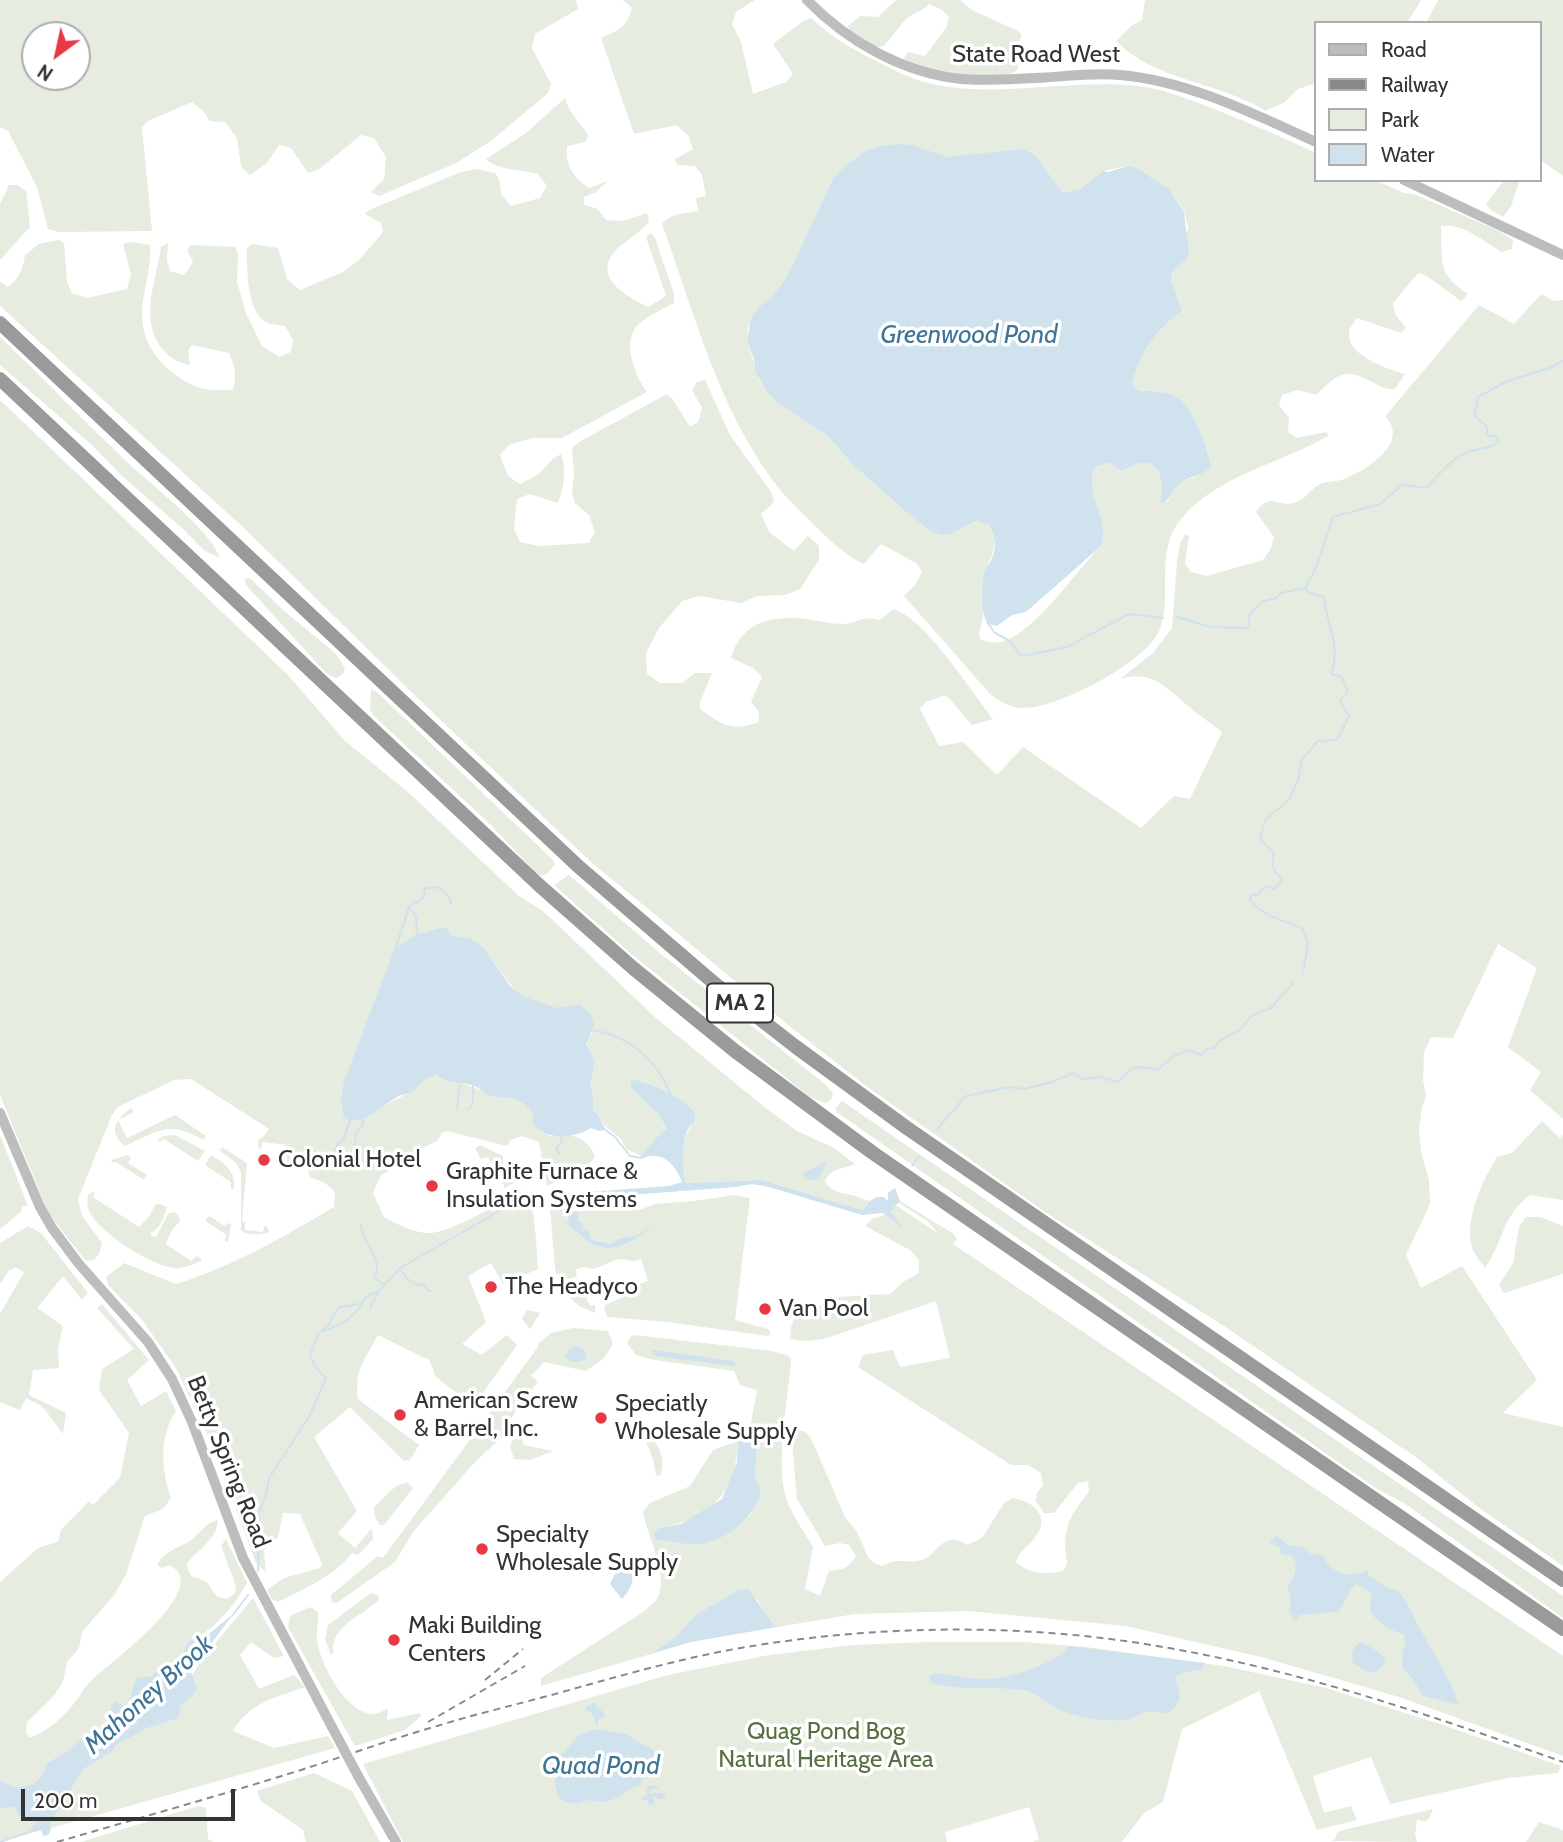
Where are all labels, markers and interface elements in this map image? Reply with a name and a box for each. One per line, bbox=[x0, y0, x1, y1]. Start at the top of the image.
north arrow bbox=[21, 21, 91, 91]
legend bbox=[1314, 21, 1542, 182]
text: Road bbox=[1381, 37, 1427, 62]
street label: State Road West bbox=[952, 41, 1120, 69]
text: N bbox=[33, 59, 57, 86]
text: Railway bbox=[1381, 72, 1448, 97]
text: Park bbox=[1381, 107, 1419, 132]
text: Water bbox=[1381, 142, 1434, 167]
water label: Greenwood Pond bbox=[880, 319, 1058, 351]
road number: MA 2 bbox=[707, 984, 773, 1022]
place label: Colonial Hotel bbox=[278, 1146, 421, 1174]
marker: Colonial Hotel bbox=[256, 1152, 272, 1168]
place label: Graphite Furnace & Insulation Systems bbox=[446, 1158, 638, 1214]
marker: Graphite Furnace & Insulation Systems bbox=[424, 1178, 440, 1194]
place label: The Headyco bbox=[505, 1273, 638, 1301]
marker: The Headyco bbox=[483, 1279, 499, 1295]
place label: Van Pool bbox=[779, 1295, 868, 1323]
marker: Van Pool bbox=[757, 1301, 773, 1317]
street label: Betty Spring Road bbox=[180, 1372, 276, 1552]
place label: American Screw & Barrel, Inc. bbox=[414, 1387, 578, 1443]
place label: Speciatly Wholesale Supply bbox=[615, 1390, 797, 1446]
marker: American Screw & Barrel, Inc. bbox=[392, 1407, 408, 1423]
marker: Speciatly Wholesale Supply bbox=[593, 1410, 609, 1426]
place label: Specialty Wholesale Supply bbox=[496, 1521, 678, 1577]
marker: Specialty Wholesale Supply bbox=[474, 1541, 490, 1557]
place label: Maki Building Centers bbox=[408, 1612, 541, 1668]
water label: Mahoney Brook bbox=[78, 1629, 220, 1761]
marker: Maki Building Centers bbox=[386, 1632, 402, 1648]
park label: Quag Pond Bog Natural Heritage Area bbox=[718, 1718, 934, 1774]
water label: Quad Pond bbox=[542, 1750, 660, 1782]
scale bar bbox=[24, 1776, 238, 1820]
text: 200 m bbox=[34, 1788, 97, 1813]

